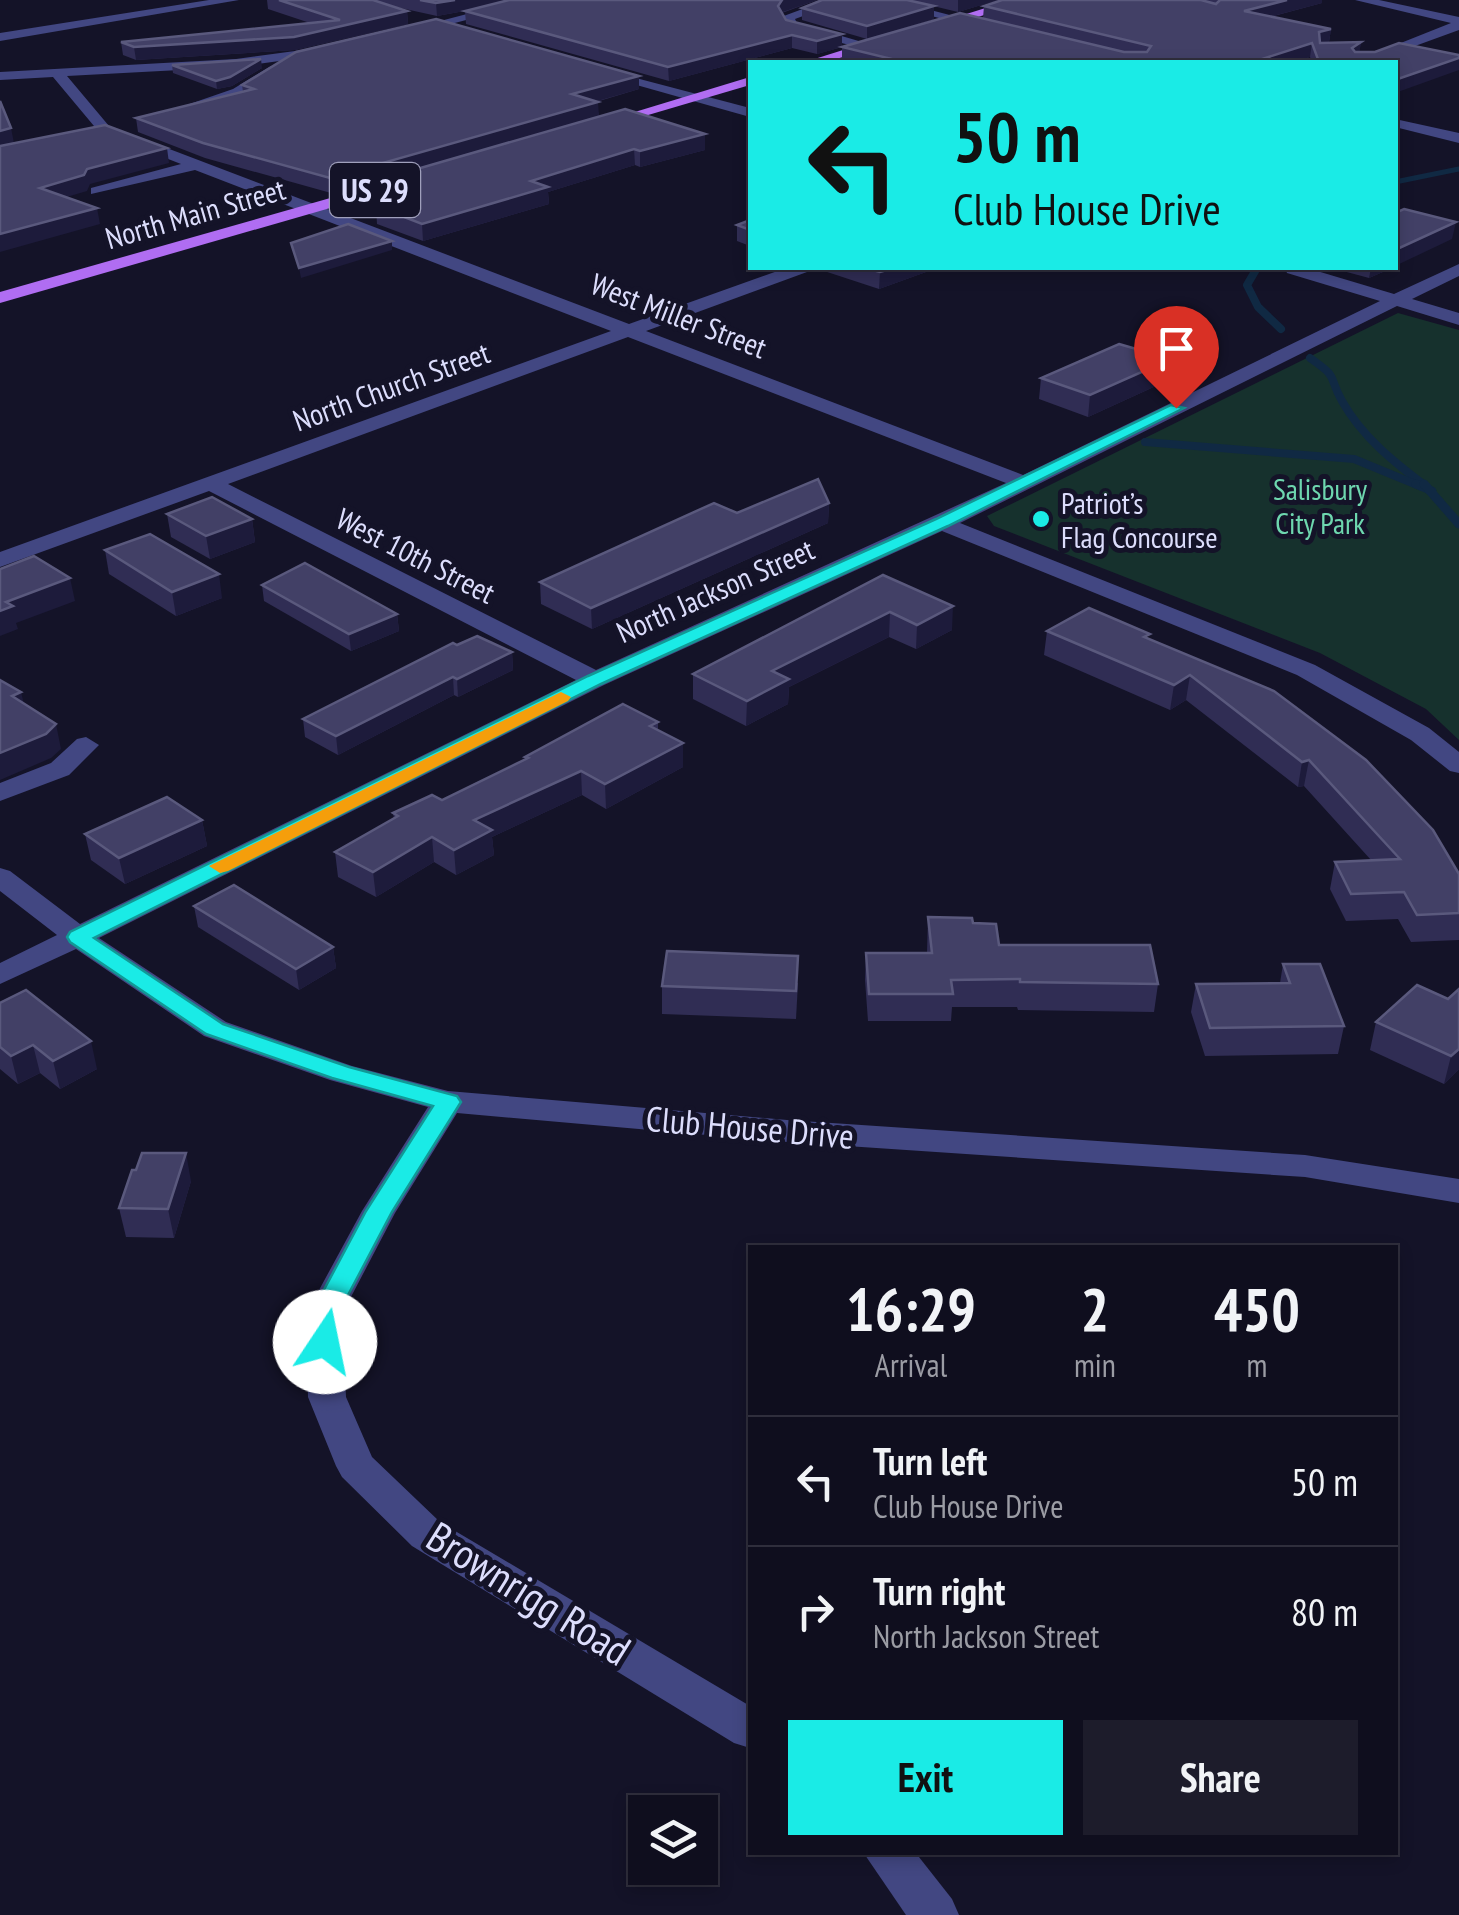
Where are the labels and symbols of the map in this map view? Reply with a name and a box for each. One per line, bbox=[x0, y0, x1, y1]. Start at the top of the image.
road number: US 29 bbox=[330, 163, 420, 217]
street label: North Main Street bbox=[101, 169, 290, 257]
street label: West Miller Street bbox=[586, 264, 773, 367]
pin bbox=[1134, 306, 1219, 409]
street label: North Church Street bbox=[287, 332, 495, 440]
park label: Salisbury City Park bbox=[1273, 469, 1368, 542]
place label: Patriot’s Flag Concourse bbox=[1061, 483, 1218, 556]
street label: West 10th Street bbox=[330, 498, 503, 612]
marker: Patriot’s Flag Concourse bbox=[1030, 508, 1052, 530]
street label: North Jackson Street bbox=[610, 529, 821, 651]
street label: Club House Drive bbox=[644, 1095, 856, 1159]
position arrow bbox=[273, 1290, 377, 1394]
street label: Brownrigg Road bbox=[417, 1509, 641, 1677]

